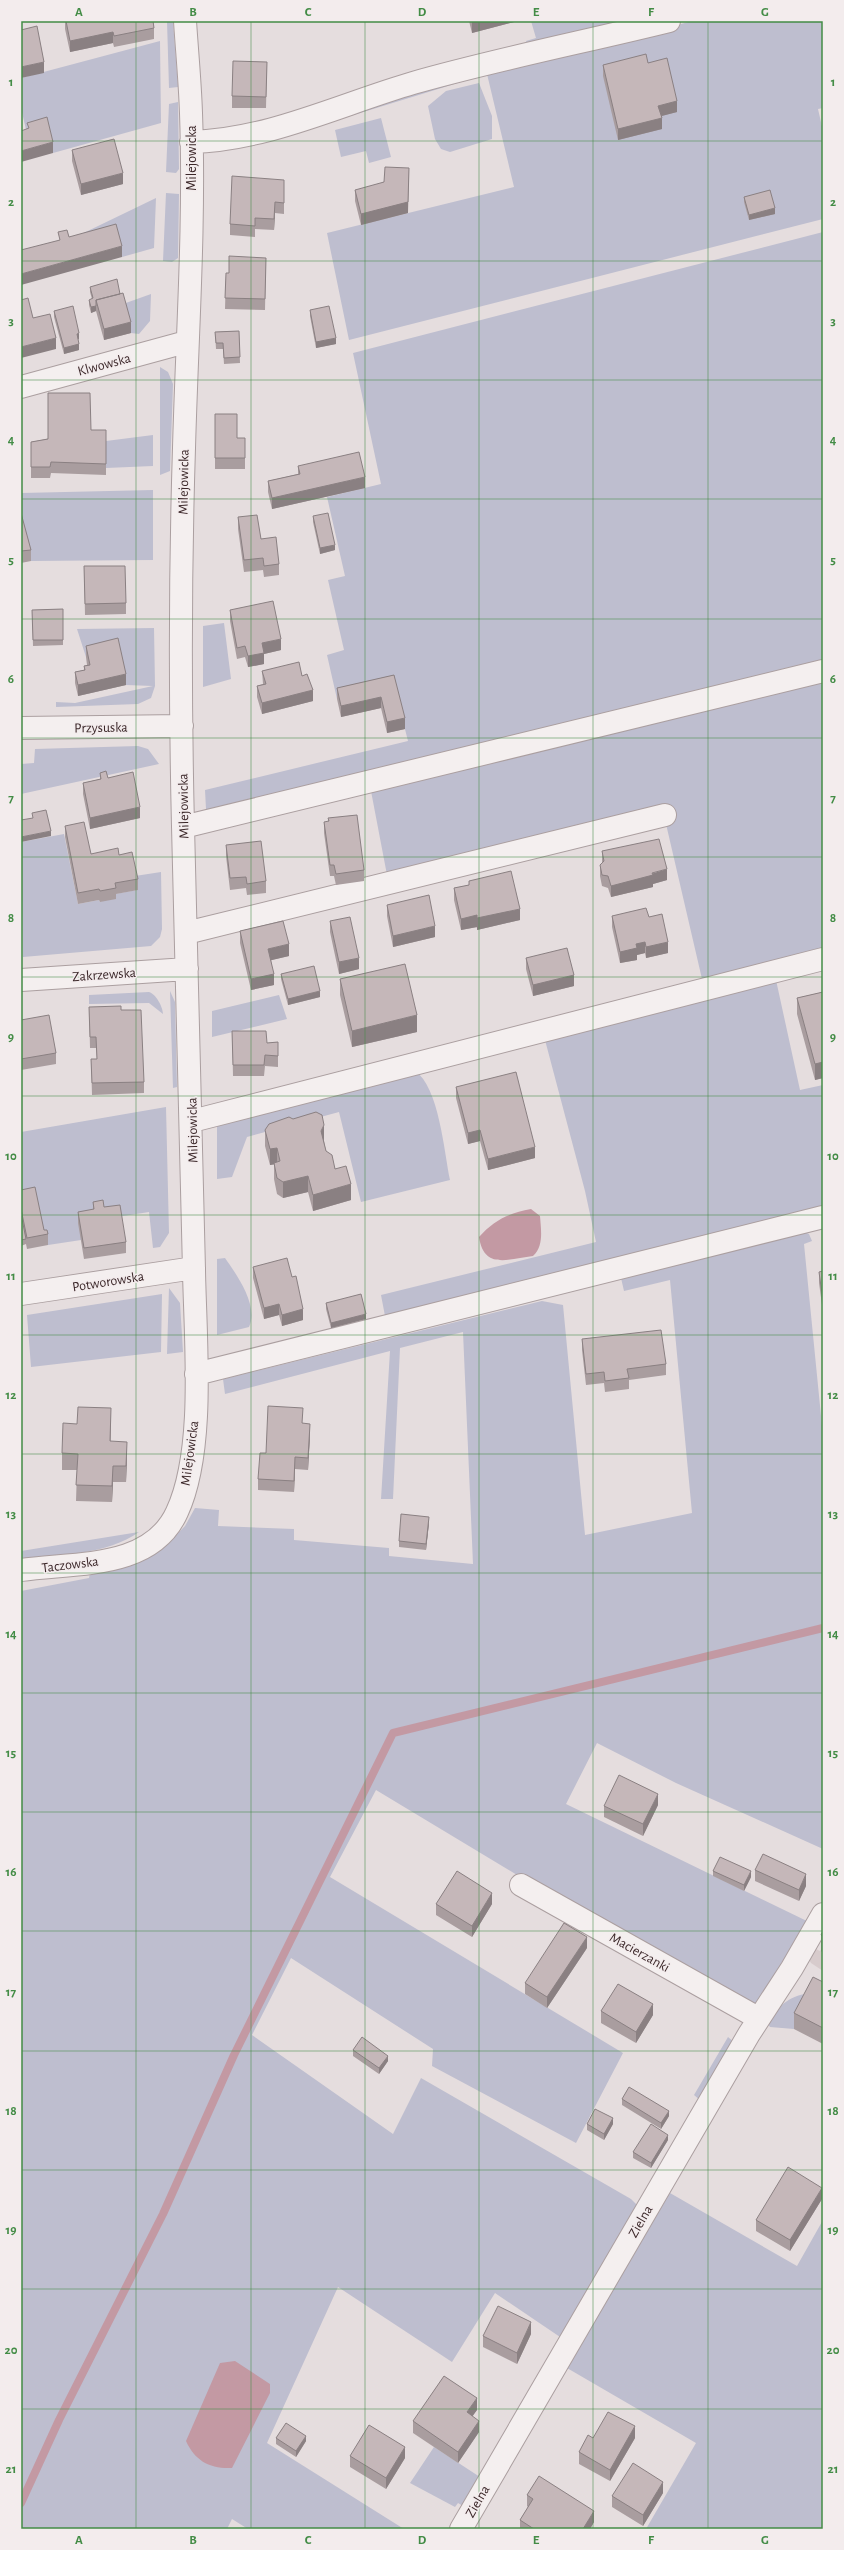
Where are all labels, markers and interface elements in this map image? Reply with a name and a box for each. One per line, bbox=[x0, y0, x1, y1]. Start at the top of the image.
text: A bbox=[75, 6, 83, 19]
text: B bbox=[189, 6, 197, 19]
text: C bbox=[305, 6, 312, 19]
text: D bbox=[418, 6, 427, 19]
text: E bbox=[533, 6, 540, 19]
text: F bbox=[648, 6, 655, 19]
text: G bbox=[761, 6, 769, 19]
text: 1 bbox=[9, 76, 13, 89]
text: 1 bbox=[831, 76, 835, 89]
street label: Milejowicka bbox=[185, 125, 199, 191]
text: 2 bbox=[8, 196, 14, 209]
text: 2 bbox=[830, 196, 836, 209]
text: 3 bbox=[8, 315, 14, 328]
text: 3 bbox=[830, 315, 836, 328]
street label: Klwowska bbox=[76, 351, 133, 379]
text: 4 bbox=[8, 434, 15, 447]
text: 4 bbox=[830, 434, 837, 447]
street label: Milejowicka bbox=[176, 449, 192, 515]
text: 5 bbox=[8, 554, 14, 567]
text: 5 bbox=[830, 554, 836, 567]
text: 6 bbox=[8, 673, 14, 686]
text: 6 bbox=[830, 673, 836, 686]
street label: Przysuska bbox=[74, 721, 128, 735]
street label: Milejowicka bbox=[176, 773, 192, 839]
text: 7 bbox=[8, 792, 14, 805]
text: 7 bbox=[830, 792, 836, 805]
text: 8 bbox=[8, 912, 14, 925]
text: 8 bbox=[830, 912, 836, 925]
street label: Zakrzewska bbox=[72, 966, 137, 984]
text: 9 bbox=[8, 1031, 14, 1044]
text: 9 bbox=[830, 1031, 836, 1044]
street label: Milejowicka bbox=[185, 1097, 201, 1163]
text: 10 bbox=[5, 1150, 17, 1163]
text: 10 bbox=[827, 1150, 839, 1163]
street label: Potworowska bbox=[71, 1269, 146, 1295]
text: 11 bbox=[6, 1270, 16, 1283]
text: 11 bbox=[828, 1270, 838, 1283]
text: 12 bbox=[6, 1389, 16, 1402]
text: 12 bbox=[828, 1389, 838, 1402]
street label: Milejowicka bbox=[178, 1419, 202, 1487]
text: 13 bbox=[6, 1508, 17, 1521]
text: 13 bbox=[828, 1508, 839, 1521]
street label: Taczowska bbox=[41, 1554, 100, 1575]
text: 14 bbox=[5, 1628, 17, 1641]
text: 14 bbox=[827, 1628, 839, 1641]
text: 15 bbox=[6, 1747, 17, 1760]
text: 15 bbox=[828, 1747, 839, 1760]
text: 16 bbox=[6, 1866, 16, 1879]
text: 16 bbox=[828, 1866, 838, 1879]
street label: Macierzanki bbox=[607, 1931, 672, 1975]
text: 17 bbox=[6, 1986, 17, 1999]
text: 17 bbox=[828, 1986, 839, 1999]
text: 18 bbox=[5, 2105, 17, 2118]
text: 18 bbox=[827, 2105, 839, 2118]
street label: Zielna bbox=[626, 2203, 656, 2240]
text: 19 bbox=[6, 2224, 16, 2237]
text: 19 bbox=[828, 2224, 838, 2237]
text: 20 bbox=[5, 2344, 18, 2357]
text: 20 bbox=[827, 2344, 840, 2357]
text: 21 bbox=[6, 2463, 16, 2476]
text: 21 bbox=[828, 2463, 838, 2476]
street label: Zielna bbox=[463, 2483, 493, 2520]
text: A bbox=[75, 2534, 83, 2547]
text: B bbox=[189, 2534, 197, 2547]
text: C bbox=[305, 2534, 312, 2547]
text: D bbox=[418, 2534, 427, 2547]
text: E bbox=[533, 2534, 540, 2547]
text: F bbox=[648, 2534, 655, 2547]
text: G bbox=[761, 2534, 769, 2547]

